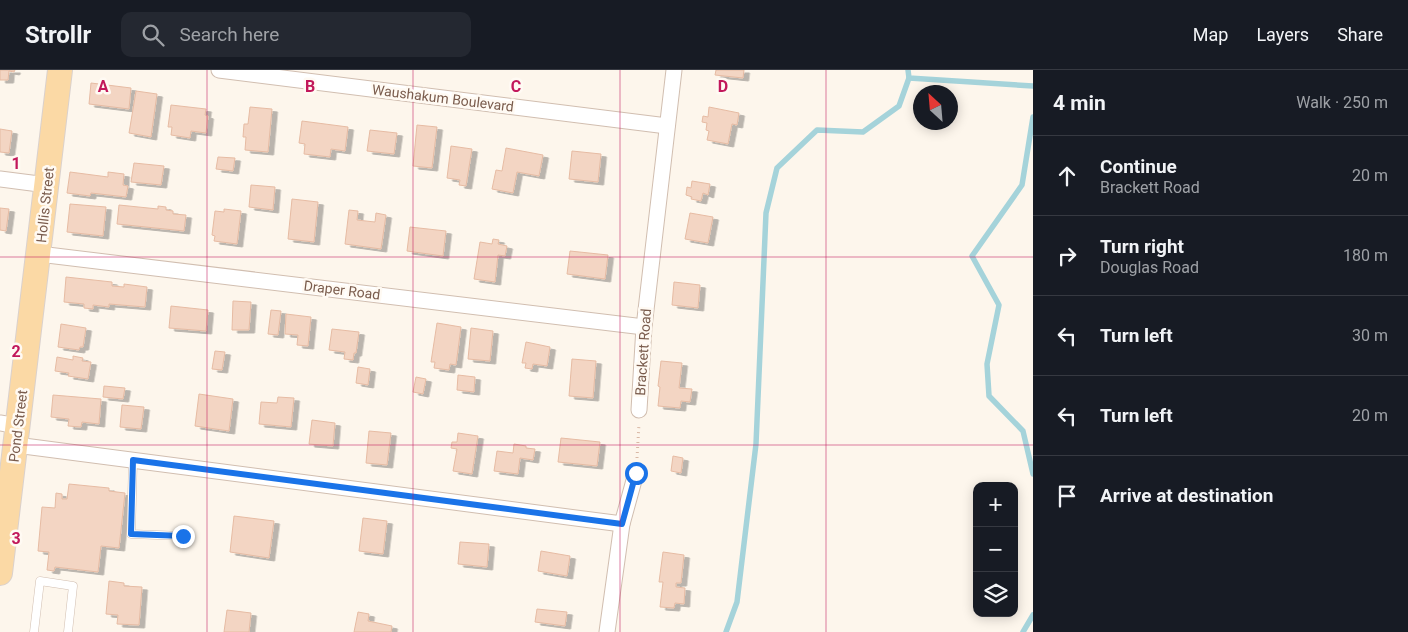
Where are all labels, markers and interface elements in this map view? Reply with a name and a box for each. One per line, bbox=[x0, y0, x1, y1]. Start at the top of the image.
search box bbox=[121, 12, 471, 57]
text: Strollr bbox=[25, 21, 91, 49]
icon: search bbox=[139, 21, 167, 49]
text: Search here bbox=[179, 23, 279, 46]
text: Map bbox=[1193, 24, 1228, 45]
text: Layers bbox=[1256, 24, 1309, 45]
text: Share bbox=[1337, 24, 1383, 45]
text: A bbox=[98, 77, 109, 96]
text: B bbox=[305, 77, 315, 96]
text: C bbox=[511, 77, 521, 96]
text: D bbox=[718, 77, 728, 96]
street label: Waushakum Boulevard bbox=[371, 81, 515, 115]
north arrow bbox=[913, 85, 958, 130]
text: 4 min bbox=[1053, 91, 1106, 115]
text: Walk · 250 m bbox=[1296, 93, 1388, 112]
text: 1 bbox=[11, 154, 21, 173]
text: Continue bbox=[1100, 155, 1177, 178]
icon: ahead bbox=[1053, 162, 1081, 190]
street label: Hollis Street bbox=[33, 166, 57, 244]
text: 20 m bbox=[1352, 166, 1388, 185]
text: Brackett Road bbox=[1100, 178, 1200, 197]
text: Turn right bbox=[1100, 235, 1184, 258]
icon: right bbox=[1053, 242, 1081, 270]
text: 180 m bbox=[1343, 246, 1388, 265]
text: Douglas Road bbox=[1100, 258, 1199, 277]
street label: Draper Road bbox=[303, 277, 381, 303]
street label: Brackett Road bbox=[632, 308, 654, 396]
icon: left bbox=[1053, 322, 1081, 350]
text: Turn left bbox=[1100, 324, 1173, 347]
text: 30 m bbox=[1352, 326, 1388, 345]
text: 2 bbox=[11, 342, 21, 361]
street label: Pond Street bbox=[6, 389, 30, 463]
icon: left bbox=[1053, 402, 1081, 430]
text: Turn left bbox=[1100, 404, 1173, 427]
text: 20 m bbox=[1352, 406, 1388, 425]
route start bbox=[625, 462, 648, 485]
map controls bbox=[973, 482, 1018, 617]
button: + bbox=[973, 482, 1018, 527]
icon: arrive bbox=[1053, 482, 1081, 510]
text: Arrive at destination bbox=[1100, 484, 1273, 507]
route end bbox=[172, 525, 195, 548]
button: − bbox=[973, 527, 1018, 572]
text: 3 bbox=[11, 529, 21, 548]
button: layers bbox=[973, 572, 1018, 617]

